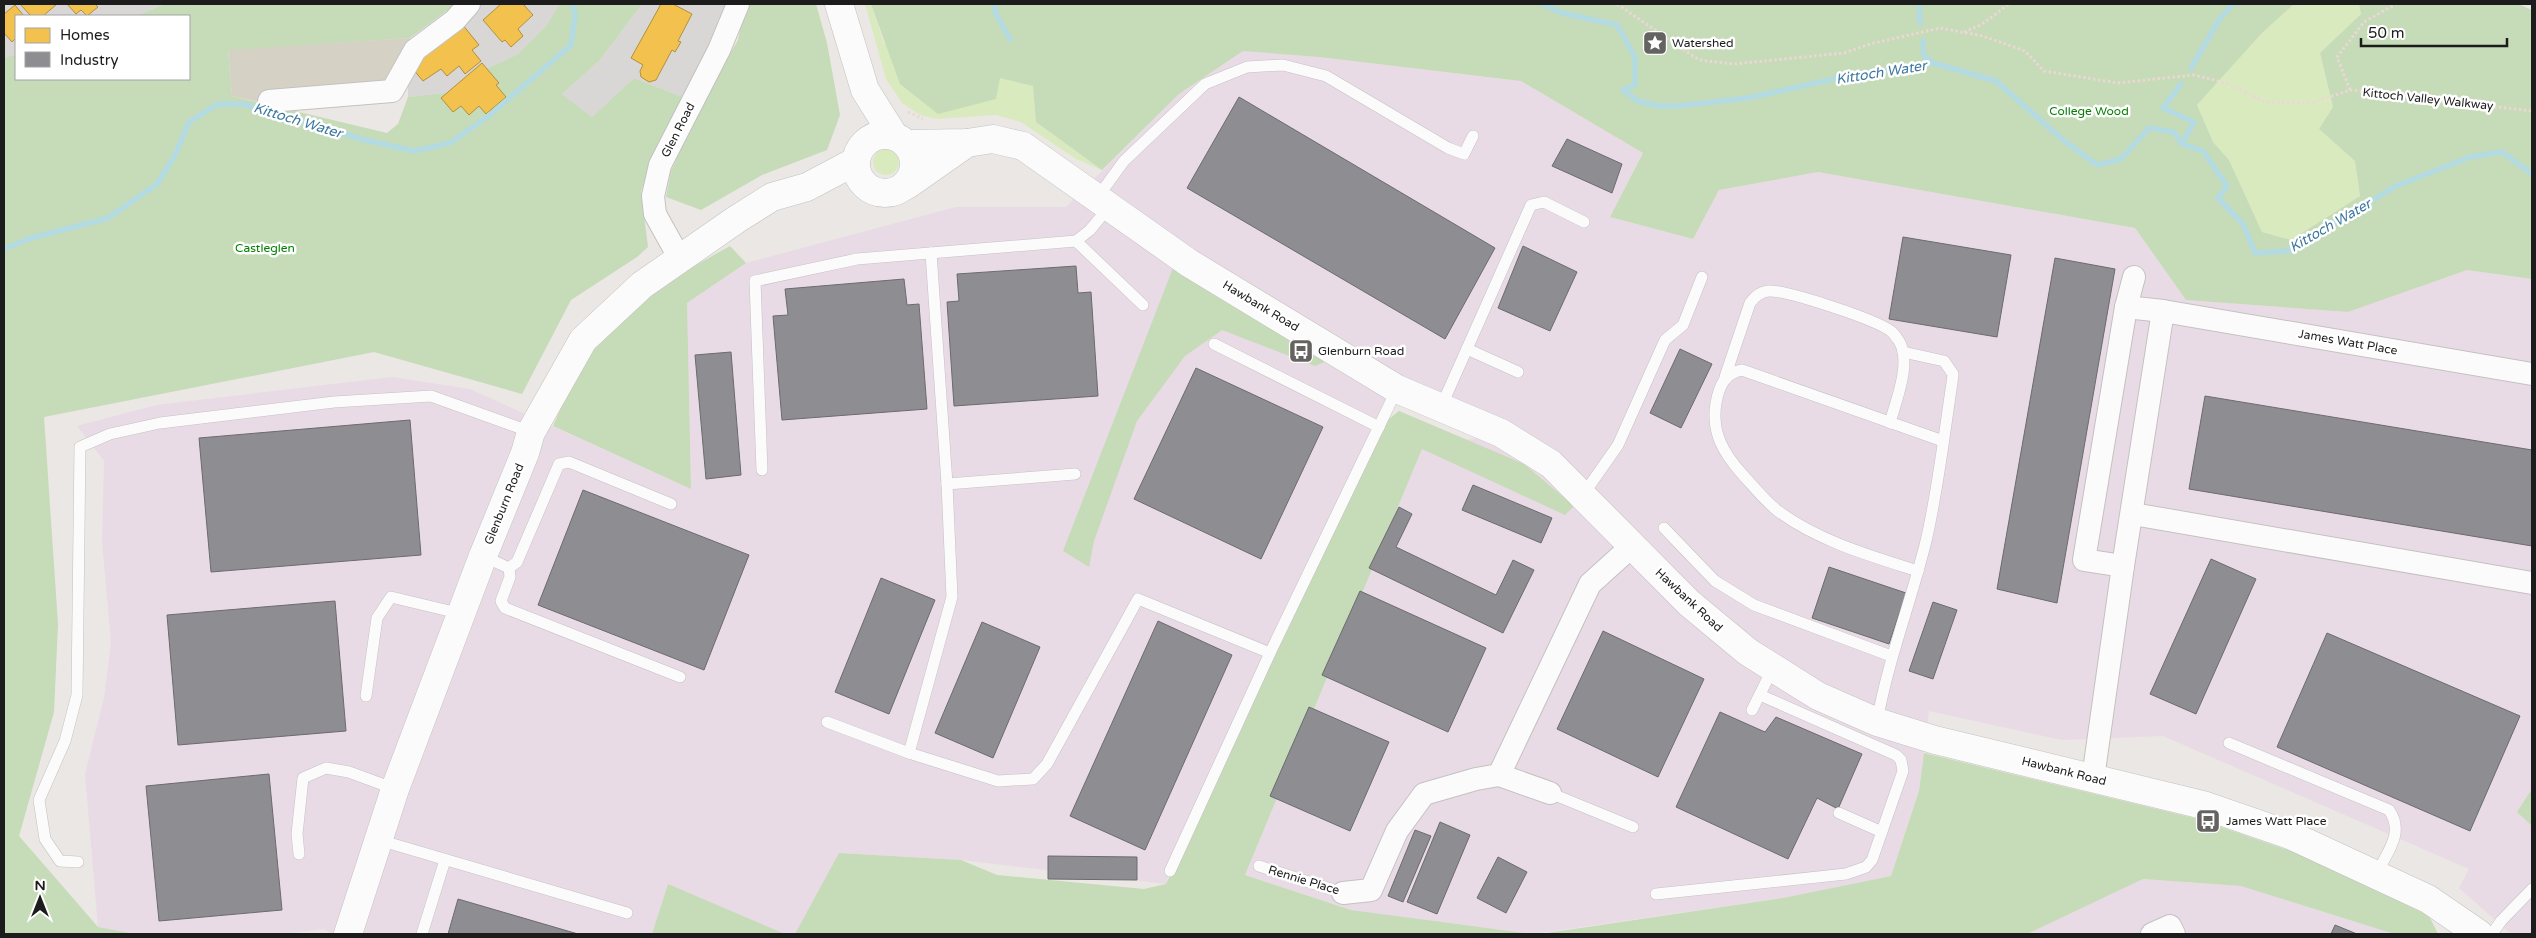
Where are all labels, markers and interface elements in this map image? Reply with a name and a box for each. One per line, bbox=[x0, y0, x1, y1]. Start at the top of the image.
legend bbox=[15, 15, 190, 80]
scale bar bbox=[2361, 15, 2507, 47]
text: 50 m bbox=[2368, 24, 2405, 42]
text: Homes bbox=[60, 26, 110, 44]
place icon: Watershed bbox=[1642, 30, 1668, 56]
place label: Watershed bbox=[1672, 36, 1734, 50]
text: Industry bbox=[60, 51, 119, 69]
water label: Kittoch Water bbox=[1835, 57, 1929, 88]
street label: Kittoch Valley Walkway bbox=[2362, 85, 2495, 113]
water label: Kittoch Water bbox=[252, 99, 346, 142]
street label: Glen Road bbox=[658, 100, 698, 160]
park label: College Wood bbox=[2049, 104, 2129, 118]
water label: Kittoch Water bbox=[2286, 194, 2376, 256]
park label: Castleglen bbox=[235, 241, 295, 255]
street label: Hawbank Road bbox=[1220, 278, 1302, 334]
street label: James Watt Place bbox=[2297, 326, 2399, 358]
bus stop icon: Glenburn Road bbox=[1288, 338, 1314, 364]
place label: Glenburn Road bbox=[1318, 344, 1404, 358]
street label: Glenburn Road bbox=[481, 461, 527, 547]
street label: Hawbank Road bbox=[1653, 565, 1725, 635]
street label: Hawbank Road bbox=[2020, 754, 2108, 788]
bus stop icon: James Watt Place bbox=[2195, 808, 2221, 834]
place label: James Watt Place bbox=[2226, 814, 2327, 828]
street label: Rennie Place bbox=[1267, 863, 1341, 898]
north arrow bbox=[15, 873, 65, 923]
text: N bbox=[34, 877, 46, 894]

